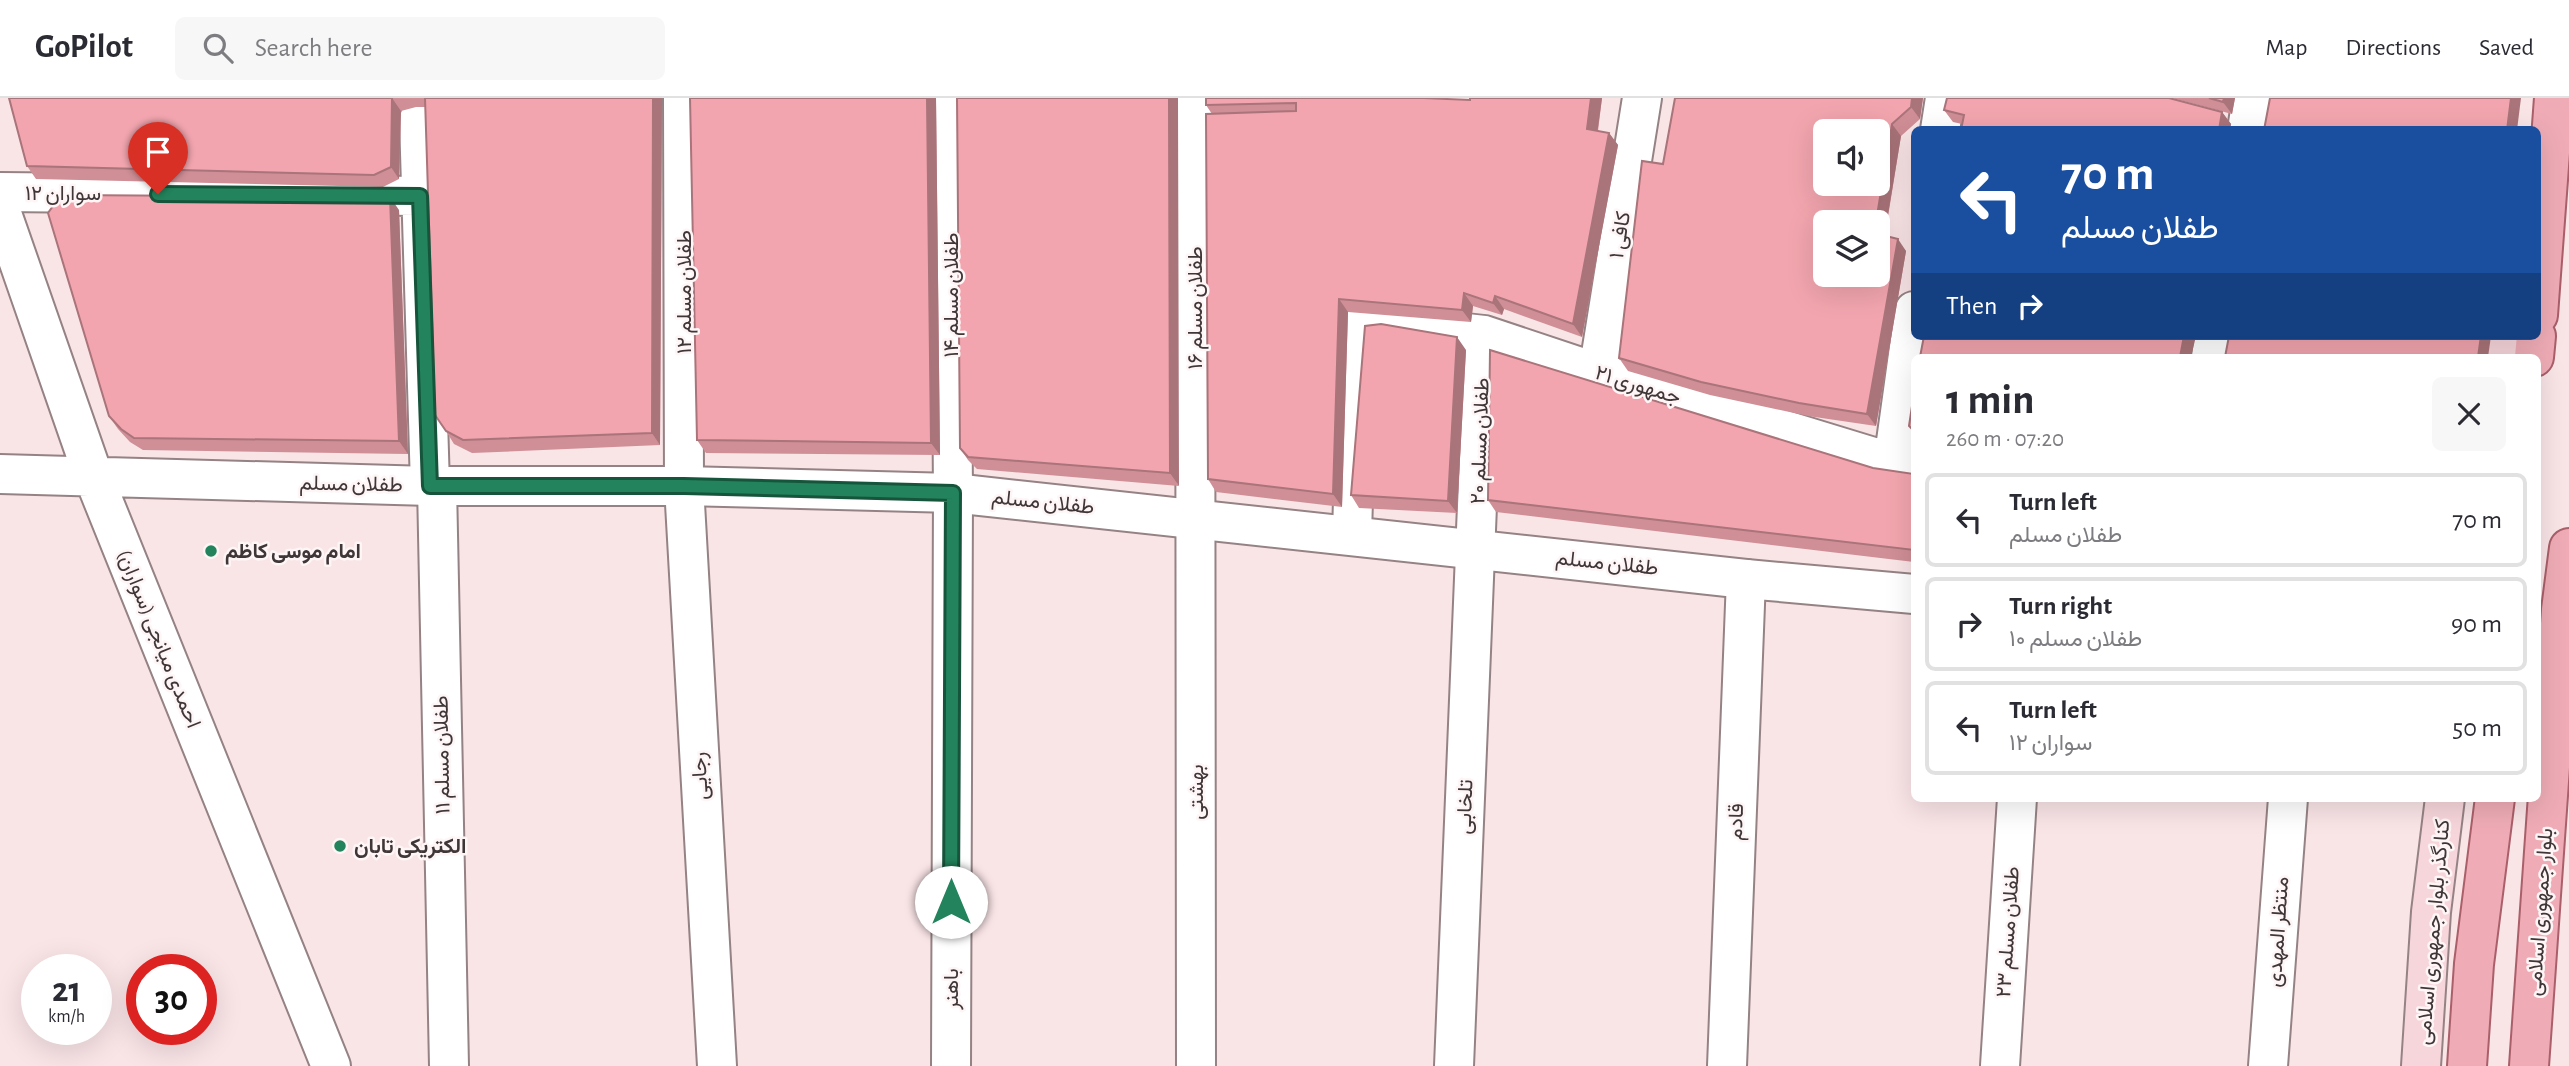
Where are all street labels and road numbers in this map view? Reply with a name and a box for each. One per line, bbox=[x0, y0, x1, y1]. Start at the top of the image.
street label: سواران ۱۲ bbox=[25, 183, 101, 206]
street label: کافی ۱ bbox=[1606, 210, 1635, 260]
street label: طفلان مسلم ۱۲ bbox=[674, 230, 698, 354]
street label: طفلان مسلم ۱۴ bbox=[941, 233, 965, 357]
street label: طفلان مسلم ۱۶ bbox=[1185, 246, 1209, 370]
street label: جمهوری ۲۱ bbox=[1592, 362, 1683, 410]
street label: طفلان مسلم ۲۰ bbox=[1467, 377, 1496, 505]
street label: طفلان مسلم bbox=[299, 473, 403, 498]
street label: طفلان مسلم bbox=[990, 486, 1096, 521]
street label: احمدی میانجی (سواران) bbox=[112, 547, 204, 732]
street label: طفلان مسلم bbox=[1554, 547, 1660, 582]
street label: طفلان مسلم ۱۱ bbox=[430, 695, 457, 815]
street label: رجایی bbox=[688, 751, 714, 801]
street label: بهشتی bbox=[1186, 764, 1209, 820]
street label: تلخابی bbox=[1454, 779, 1477, 835]
street label: قادم bbox=[1725, 803, 1750, 841]
street label: کنارگذر بلوار جمهوری اسلامی bbox=[2413, 818, 2455, 1046]
street label: بلوار جمهوری اسلامی bbox=[2524, 827, 2558, 997]
street label: طفلان مسلم ۲۳ bbox=[1993, 866, 2026, 999]
street label: منتظر المهدی bbox=[2264, 876, 2294, 988]
street label: باهنر bbox=[941, 968, 964, 1011]

